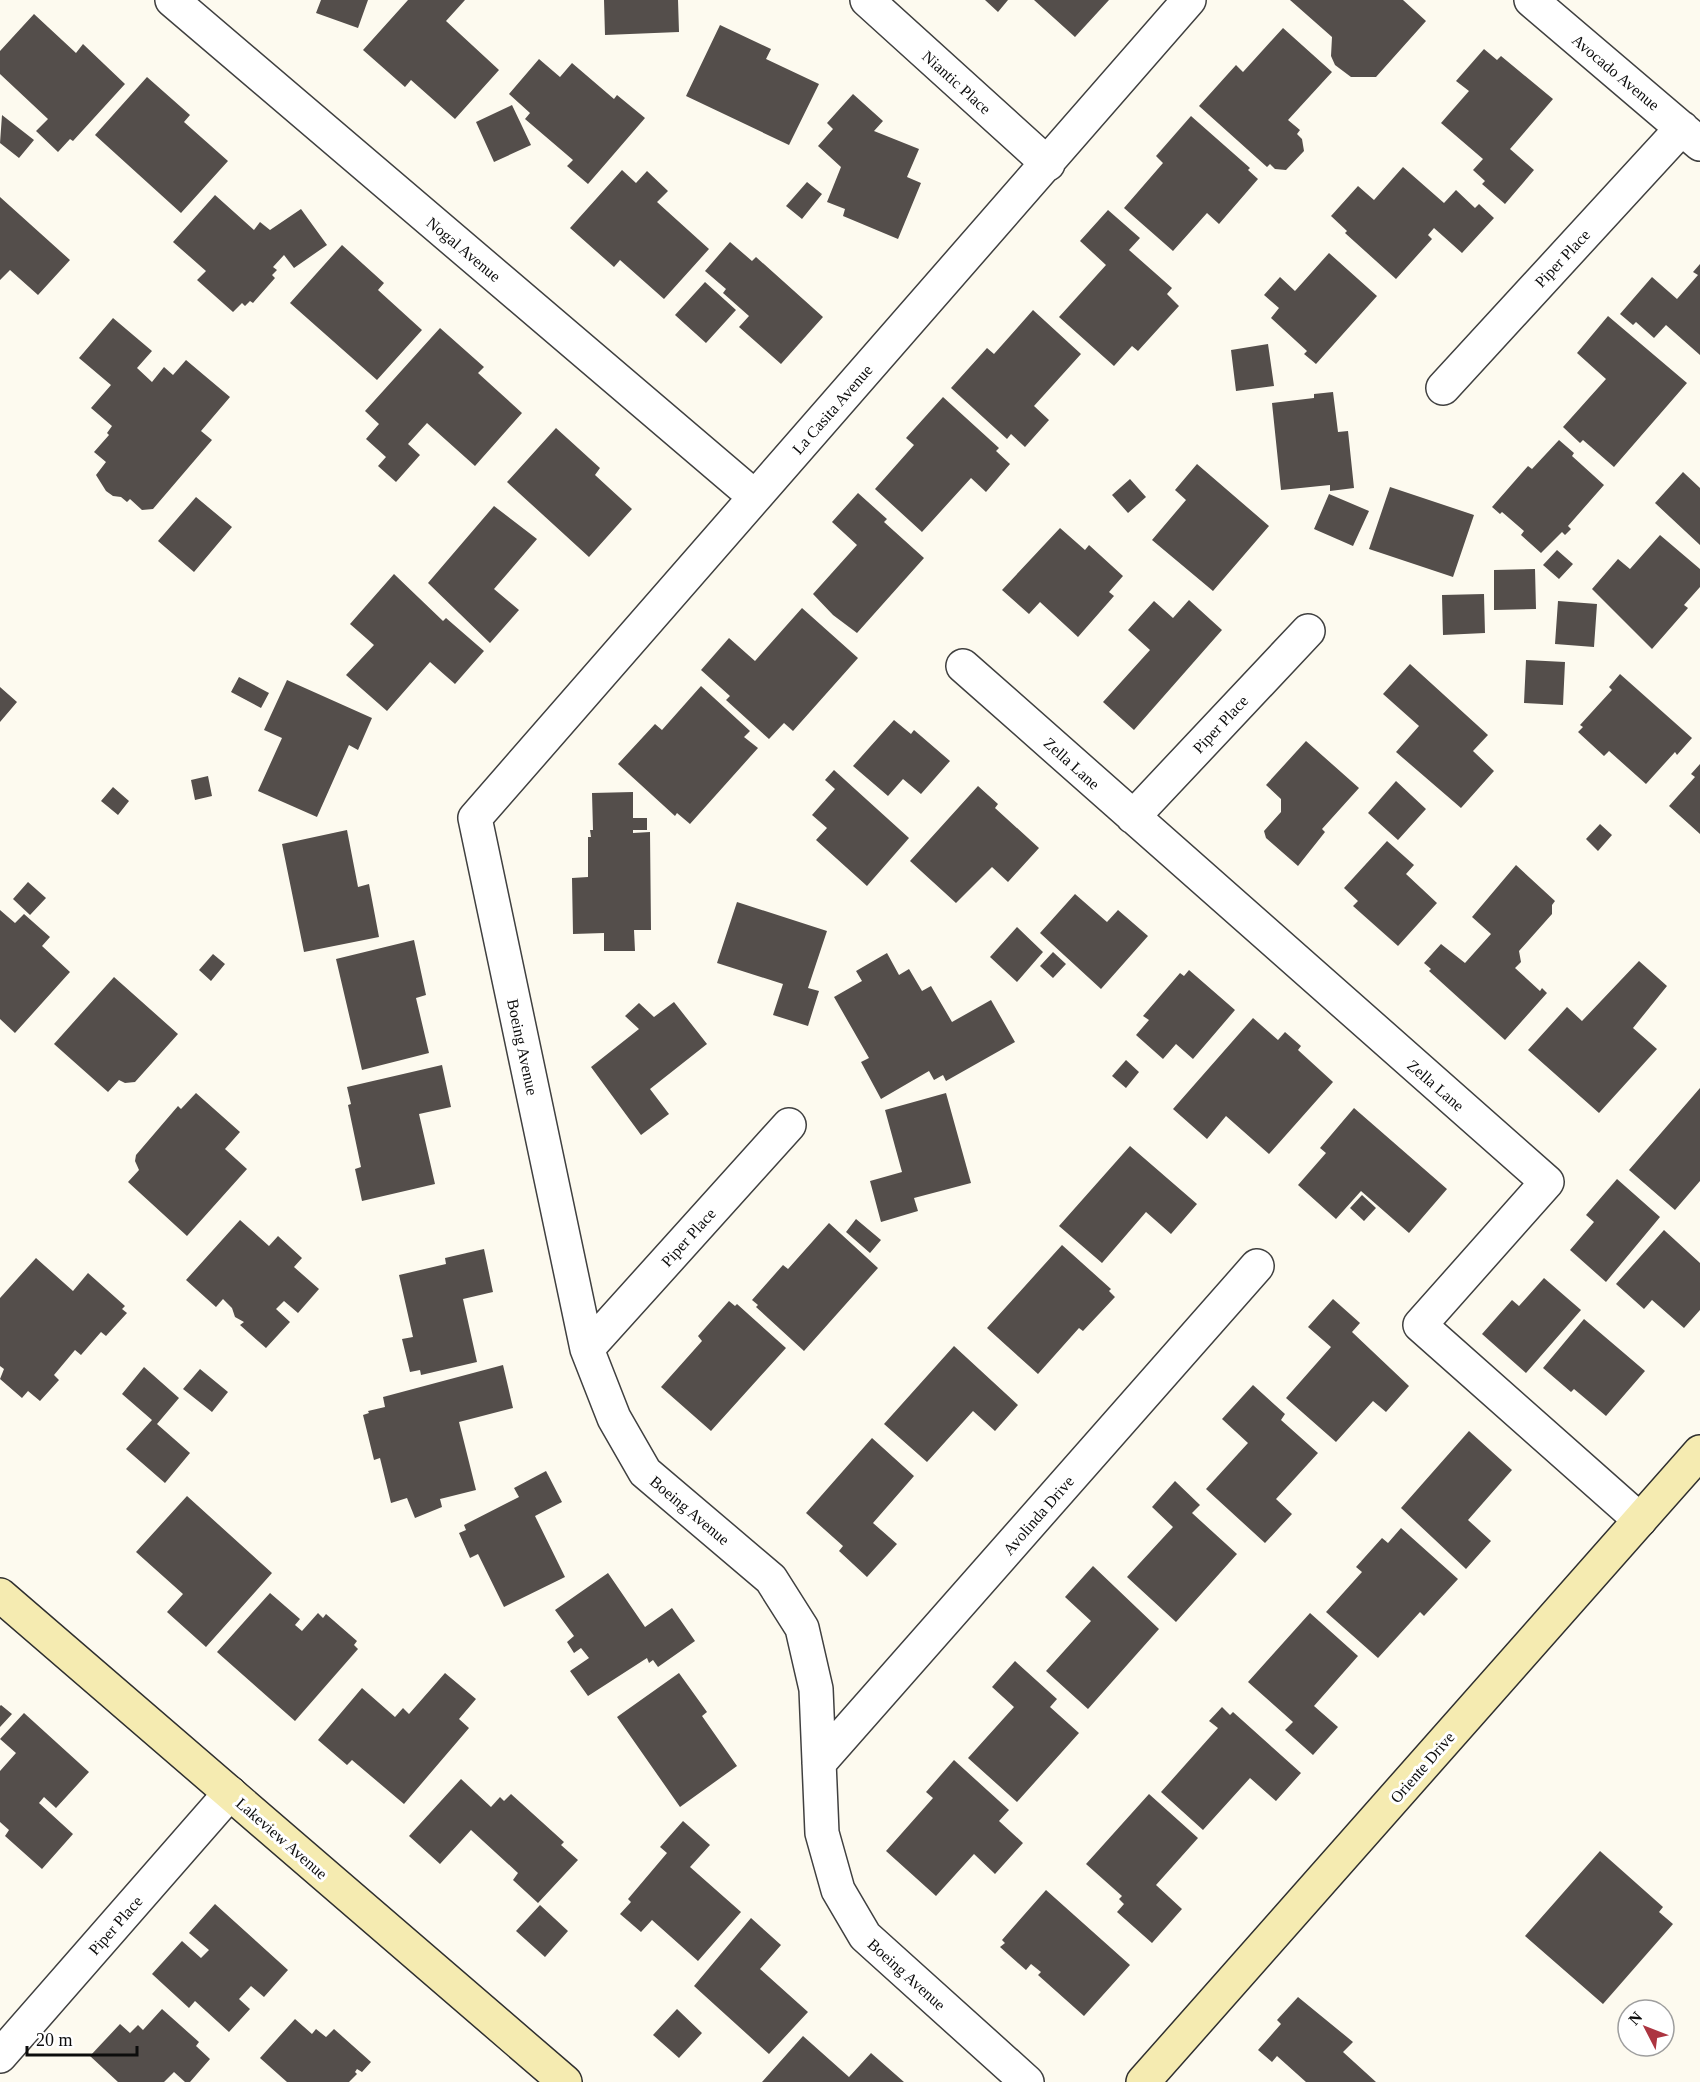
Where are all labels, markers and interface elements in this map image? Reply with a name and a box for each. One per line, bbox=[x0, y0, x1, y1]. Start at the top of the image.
street label: Avocado Avenue bbox=[1569, 31, 1663, 114]
street label: Niantic Place bbox=[919, 47, 994, 117]
street label: Nogal Avenue bbox=[423, 214, 504, 286]
street label: Piper Place bbox=[1531, 226, 1594, 291]
street label: La Casita Avenue bbox=[789, 361, 876, 457]
street label: Piper Place bbox=[1189, 692, 1252, 757]
street label: Zella Lane bbox=[1040, 734, 1103, 793]
street label: Boeing Avenue bbox=[503, 997, 541, 1097]
street label: Zella Lane bbox=[1404, 1056, 1467, 1114]
street label: Piper Place bbox=[658, 1205, 720, 1271]
street label: Boeing Avenue bbox=[646, 1472, 733, 1549]
street label: Avolinda Drive bbox=[1000, 1472, 1077, 1558]
street label: Oriente Drive bbox=[1387, 1728, 1458, 1806]
street label: Lakeview Avenue bbox=[233, 1794, 331, 1882]
street label: Piper Place bbox=[85, 1892, 146, 1959]
street label: Boeing Avenue bbox=[864, 1935, 949, 2014]
north arrow bbox=[1616, 1998, 1676, 2058]
text: N bbox=[1625, 2008, 1646, 2028]
scale bar bbox=[27, 2019, 136, 2057]
text: 20 m bbox=[36, 2030, 73, 2050]

